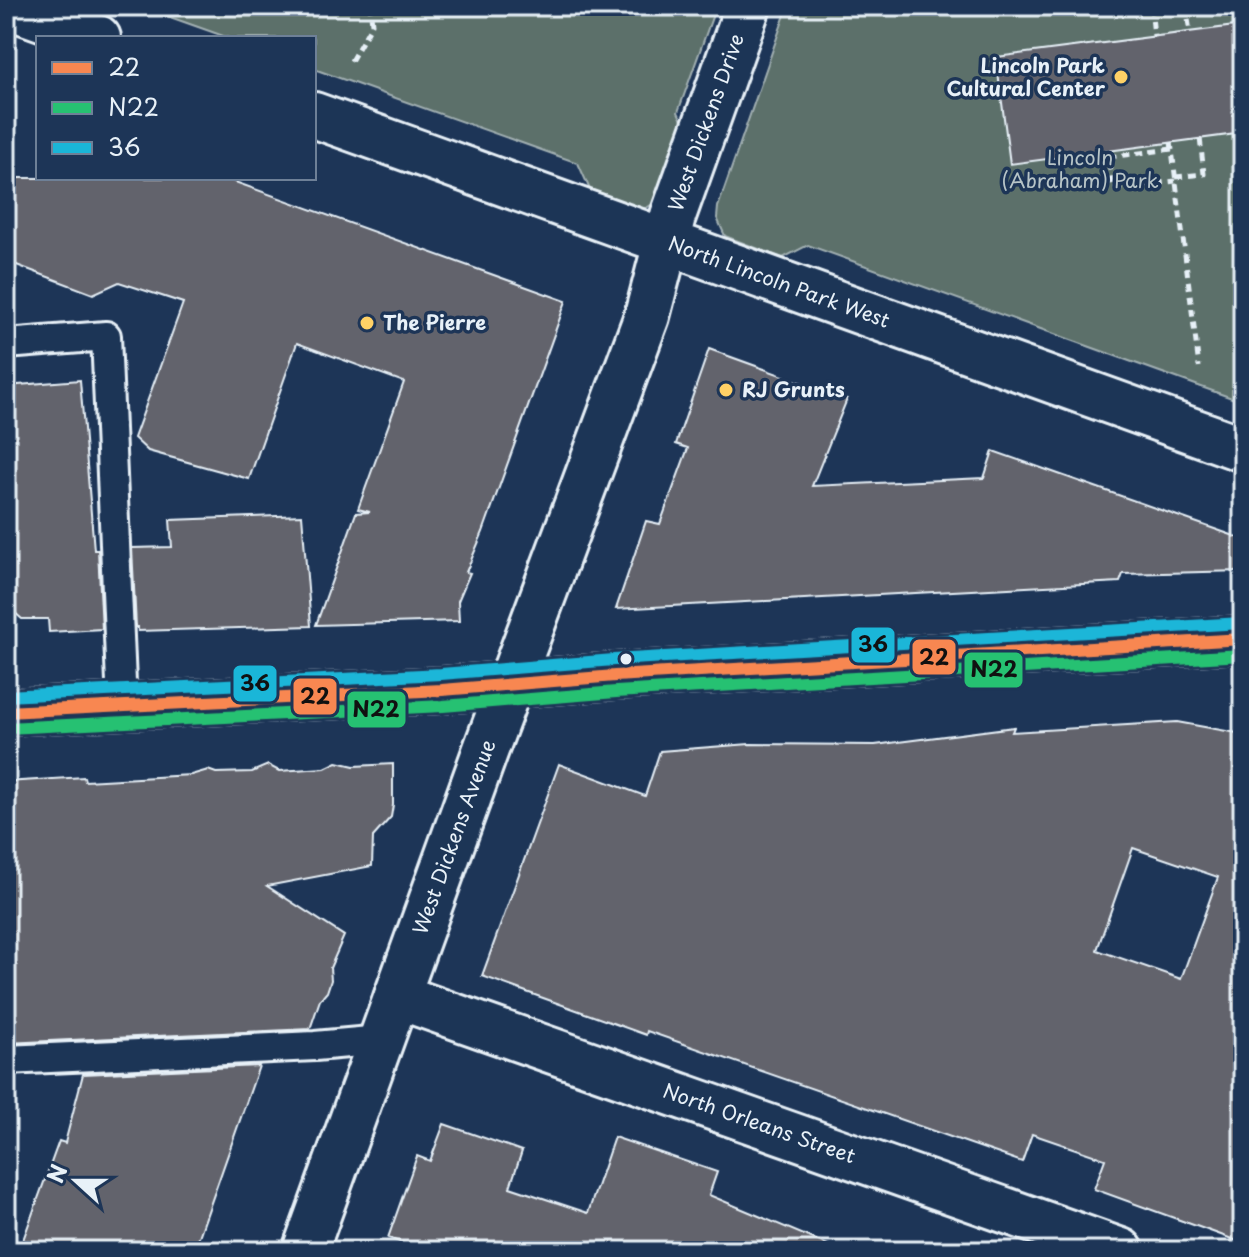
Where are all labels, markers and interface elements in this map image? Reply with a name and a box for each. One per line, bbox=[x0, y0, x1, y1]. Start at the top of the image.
street label: West Dickens Drive bbox=[660, 29, 751, 215]
legend bbox=[36, 36, 316, 180]
text: 22 bbox=[108, 48, 140, 84]
place label: Lincoln Park Cultural Center bbox=[946, 50, 1106, 103]
marker: Lincoln Park Cultural Center bbox=[1112, 68, 1130, 86]
text: N22 bbox=[108, 88, 159, 124]
text: 36 bbox=[108, 128, 141, 164]
park label: Lincoln (Abraham) Park bbox=[1001, 142, 1159, 195]
street label: North Lincoln Park West bbox=[664, 228, 894, 335]
place label: The Pierre bbox=[383, 307, 486, 337]
marker: The Pierre bbox=[358, 314, 376, 332]
place label: RJ Grunts bbox=[742, 374, 845, 404]
marker: RJ Grunts bbox=[717, 381, 735, 399]
line badge: 36 bbox=[850, 626, 896, 664]
text: 36 bbox=[858, 626, 888, 659]
line badge: 22 bbox=[911, 638, 957, 676]
text: 22 bbox=[919, 639, 949, 672]
unlabelled marker bbox=[618, 651, 634, 667]
line badge: N22 bbox=[963, 651, 1024, 689]
text: N22 bbox=[970, 651, 1018, 684]
line badge: 36 bbox=[232, 664, 278, 703]
text: 36 bbox=[240, 665, 270, 698]
line badge: 22 bbox=[292, 677, 338, 716]
text: 22 bbox=[300, 678, 330, 711]
line badge: N22 bbox=[346, 690, 407, 729]
text: N22 bbox=[352, 691, 400, 724]
street label: West Dickens Avenue bbox=[404, 735, 502, 938]
street label: North Orleans Street bbox=[659, 1075, 860, 1170]
north arrow bbox=[36, 1141, 116, 1221]
text: N bbox=[37, 1159, 74, 1187]

